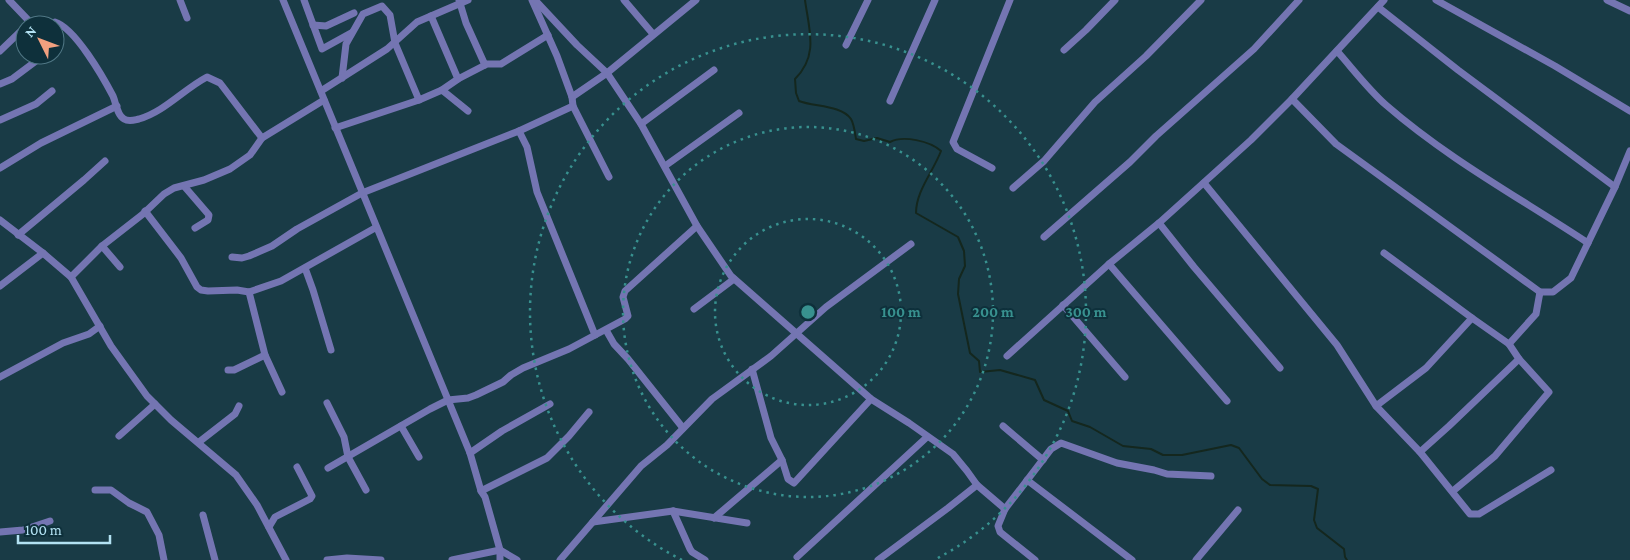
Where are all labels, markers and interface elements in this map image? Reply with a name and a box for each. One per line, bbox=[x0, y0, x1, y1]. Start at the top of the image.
north arrow bbox=[15, 15, 65, 65]
text: N bbox=[21, 22, 40, 40]
centre of rings bbox=[799, 303, 817, 321]
text: 100 m bbox=[881, 304, 921, 320]
text: 200 m bbox=[972, 304, 1014, 320]
text: 300 m bbox=[1065, 304, 1107, 320]
scale bar bbox=[18, 512, 110, 544]
text: 100 m bbox=[25, 522, 62, 538]

